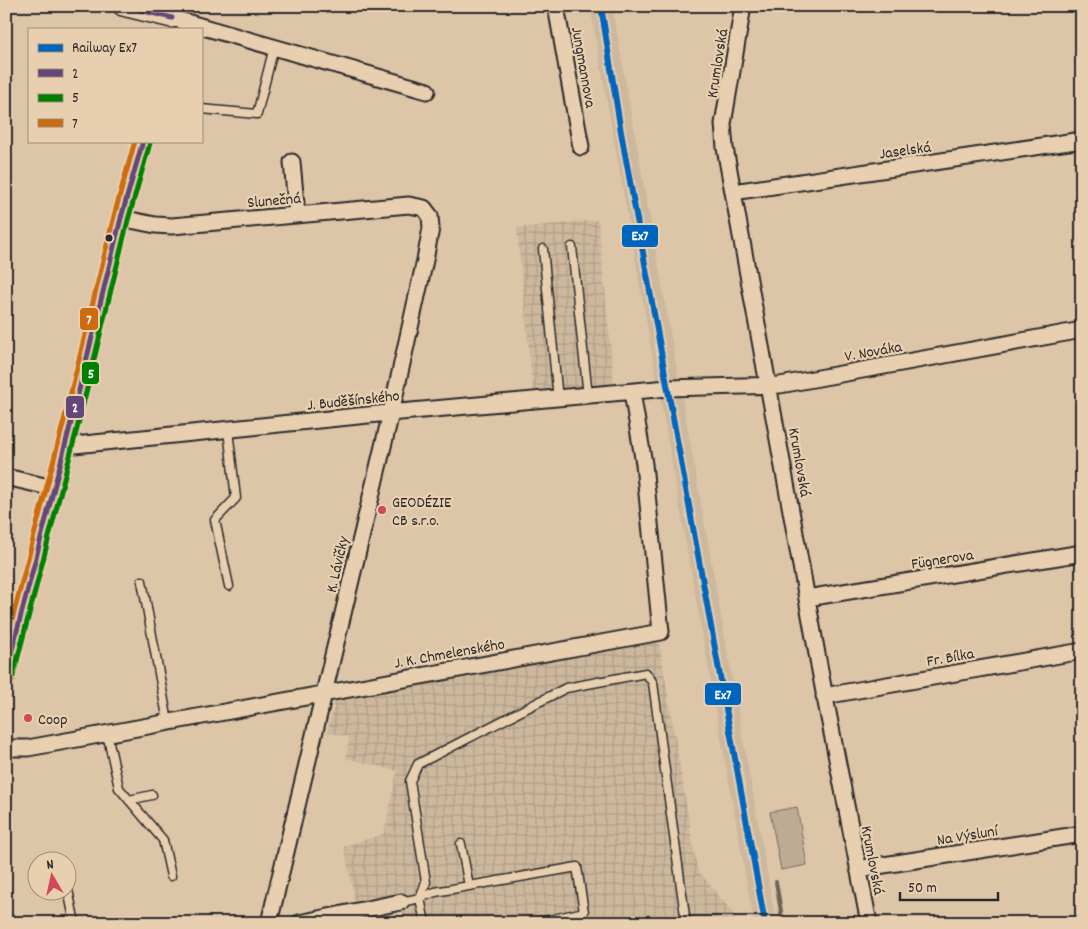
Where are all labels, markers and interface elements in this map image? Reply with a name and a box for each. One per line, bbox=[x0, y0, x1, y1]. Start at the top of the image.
street label: Jungmannova bbox=[564, 25, 601, 110]
street label: Krumlovská bbox=[702, 27, 735, 100]
legend bbox=[28, 28, 202, 142]
text: Railway Ex7 bbox=[72, 38, 137, 60]
text: 2 bbox=[72, 64, 79, 86]
text: 5 bbox=[72, 88, 79, 110]
text: 7 bbox=[72, 114, 78, 136]
street label: Jaselská bbox=[878, 136, 933, 166]
street label: Slunečná bbox=[246, 188, 302, 215]
line badge: Ex7 bbox=[621, 224, 659, 248]
text: Ex7 bbox=[632, 227, 649, 247]
unlabelled marker bbox=[104, 233, 114, 243]
line badge: 7 bbox=[79, 307, 99, 331]
text: 7 bbox=[86, 311, 92, 331]
street label: V. Nováka bbox=[843, 336, 904, 369]
line badge: 5 bbox=[81, 361, 100, 385]
text: 5 bbox=[88, 365, 95, 385]
street label: J. Buděšínského bbox=[306, 385, 401, 418]
line badge: 2 bbox=[65, 395, 85, 419]
text: 2 bbox=[72, 399, 78, 419]
street label: Krumlovská bbox=[781, 426, 816, 499]
place label: GEODÉZIE CB s.r.o. bbox=[392, 492, 452, 533]
marker: GEODÉZIE CB s.r.o. bbox=[376, 504, 388, 516]
street label: K. Lávičky bbox=[321, 534, 356, 595]
street label: Fügnerova bbox=[910, 544, 976, 577]
street label: J. K. Chmelenského bbox=[392, 633, 507, 676]
street label: Fr. Bílka bbox=[925, 643, 976, 674]
line badge: Ex7 bbox=[704, 682, 742, 706]
text: Ex7 bbox=[715, 686, 732, 706]
place label: Coop bbox=[38, 709, 68, 732]
marker: Coop bbox=[22, 712, 34, 724]
street label: Na Výsluní bbox=[935, 820, 1000, 853]
street label: Krumlovská bbox=[854, 824, 890, 897]
north arrow bbox=[28, 852, 78, 902]
text: N bbox=[45, 855, 55, 876]
scale bar bbox=[900, 869, 998, 901]
text: 50 m bbox=[908, 878, 937, 900]

